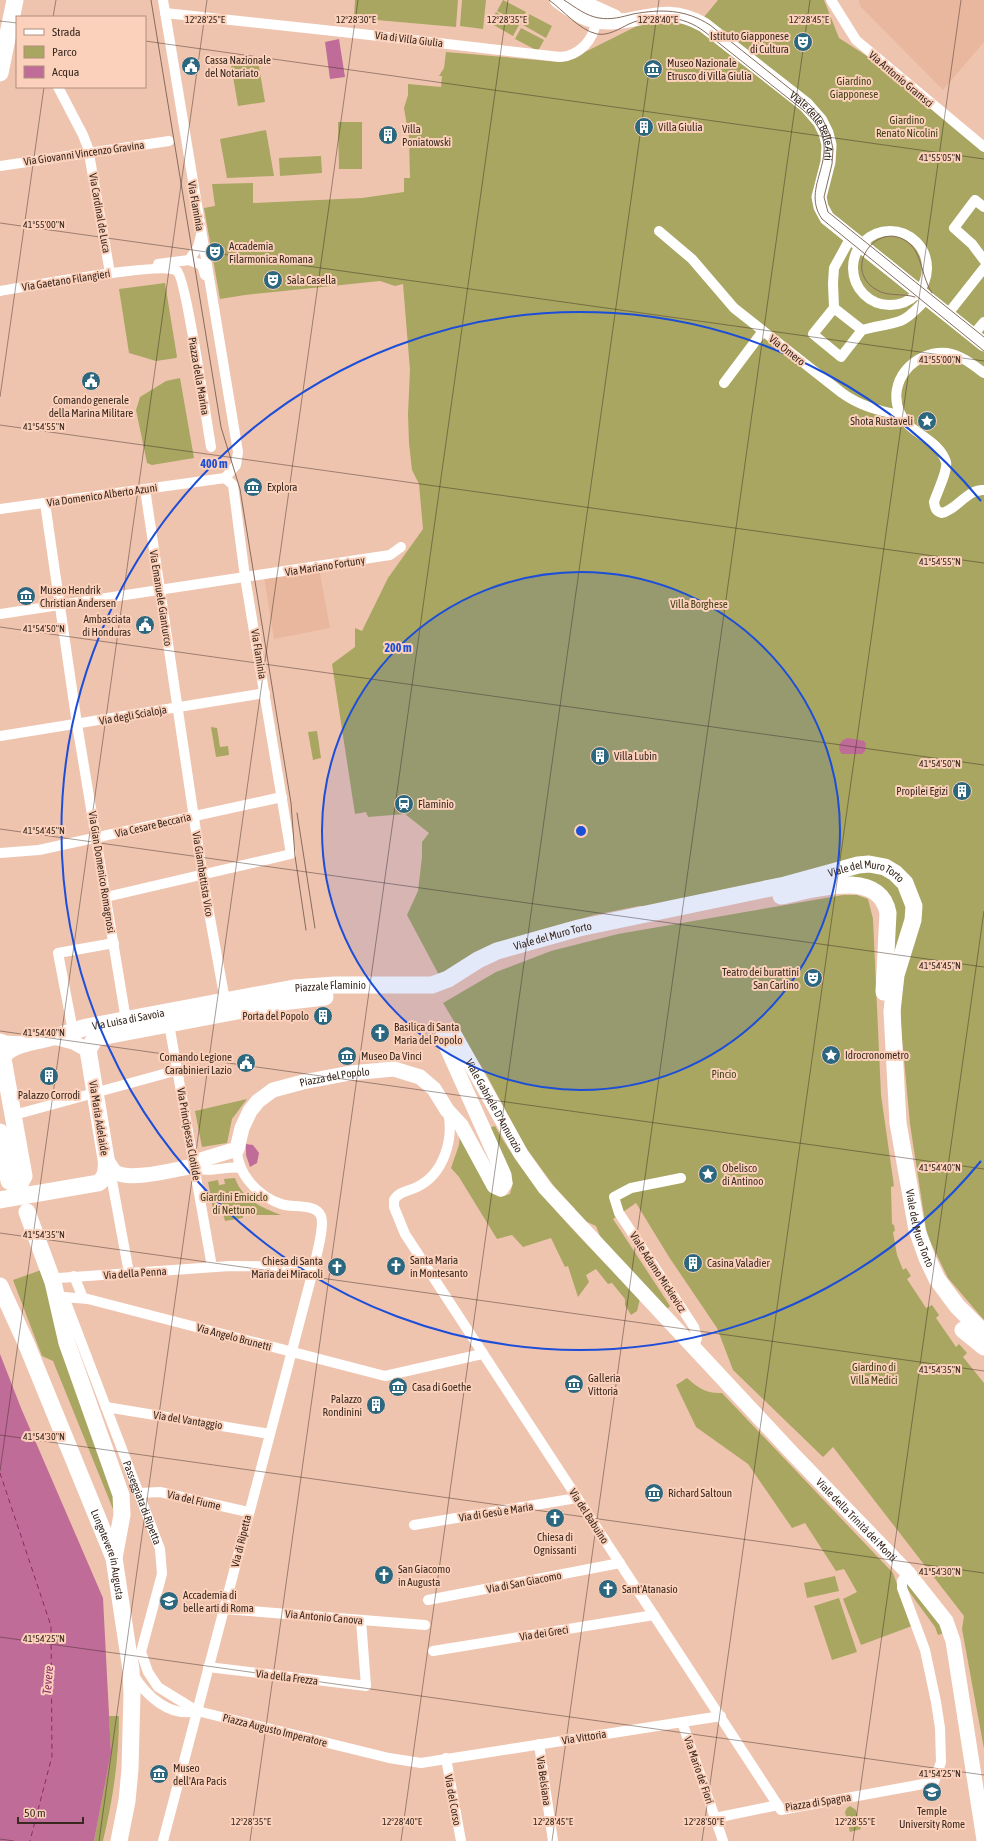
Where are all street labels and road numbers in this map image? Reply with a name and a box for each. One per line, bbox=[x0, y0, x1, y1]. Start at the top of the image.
street label: Via di Villa Giulia bbox=[374, 29, 444, 49]
street label: Via Antonio Gramsci bbox=[866, 49, 936, 109]
street label: Viale delle Belle Arti bbox=[788, 89, 835, 161]
street label: Via Giovanni Vincenzo Gravina bbox=[23, 139, 145, 167]
street label: Via Cardinal de Luca bbox=[87, 172, 113, 254]
street label: Via Flaminia bbox=[186, 180, 206, 232]
street label: Via Gaetano Filangieri bbox=[21, 267, 111, 293]
street label: Via Omero bbox=[767, 332, 807, 368]
street label: Piazza della Marina bbox=[186, 336, 212, 416]
street label: Via Domenico Alberto Azuni bbox=[46, 481, 158, 509]
street label: Via Emanuele Gianturco bbox=[147, 549, 175, 647]
street label: Via Mariano Fortuny bbox=[284, 554, 366, 578]
street label: Via Flaminia bbox=[249, 628, 269, 680]
street label: Via degli Scialoja bbox=[98, 703, 168, 727]
street label: Via Gian Domenico Romagnosi bbox=[86, 810, 118, 934]
street label: Via Cesare Beccaria bbox=[114, 810, 192, 840]
street label: Via Giambattista Vico bbox=[190, 831, 216, 917]
street label: Viale del Muro Torto bbox=[827, 858, 907, 885]
street label: Viale del Muro Torto bbox=[512, 920, 593, 952]
street label: Piazzale Flaminio bbox=[294, 979, 366, 994]
street label: Via Luisa di Savoia bbox=[91, 1007, 166, 1032]
street label: Viale Gabriele D'Annunzio bbox=[463, 1057, 525, 1155]
street label: Piazza del Popolo bbox=[298, 1065, 370, 1089]
street label: Via Maria Adelaide bbox=[87, 1080, 111, 1156]
street label: Via Principessa Clotilde bbox=[175, 1087, 203, 1181]
street label: Viale del Muro Torto bbox=[904, 1188, 936, 1269]
street label: Viale Adamo Mickievicz bbox=[627, 1229, 689, 1315]
street label: Via della Penna bbox=[103, 1265, 167, 1281]
street label: Via Angelo Brunetti bbox=[195, 1321, 273, 1353]
street label: Via del Vantaggio bbox=[153, 1409, 223, 1431]
street label: Passeggiata di Ripetta bbox=[121, 1459, 164, 1546]
street label: Viale della Trinità dei Monti bbox=[814, 1476, 899, 1564]
street label: Via del Babuino bbox=[567, 1486, 611, 1546]
street label: Via del Fiume bbox=[166, 1488, 222, 1512]
street label: Via di Gesù e Maria bbox=[458, 1500, 534, 1524]
street label: Lungotevere in Augusta bbox=[89, 1508, 126, 1601]
street label: Via di Ripetta bbox=[229, 1514, 253, 1568]
street label: Via di San Giacomo bbox=[485, 1569, 563, 1595]
street label: Via Antonio Canova bbox=[285, 1608, 363, 1626]
street label: Via dei Greci bbox=[519, 1623, 569, 1643]
street label: Via della Frezza bbox=[255, 1667, 319, 1687]
street label: Piazza Augusto Imperatore bbox=[222, 1711, 328, 1749]
street label: Via Vittoria bbox=[561, 1728, 607, 1746]
street label: Via Mario de' Fiori bbox=[682, 1735, 716, 1805]
street label: Via Belsiana bbox=[535, 1756, 553, 1806]
street label: Via del Corso bbox=[443, 1774, 463, 1826]
street label: Piazza di Spagna bbox=[784, 1791, 852, 1813]

